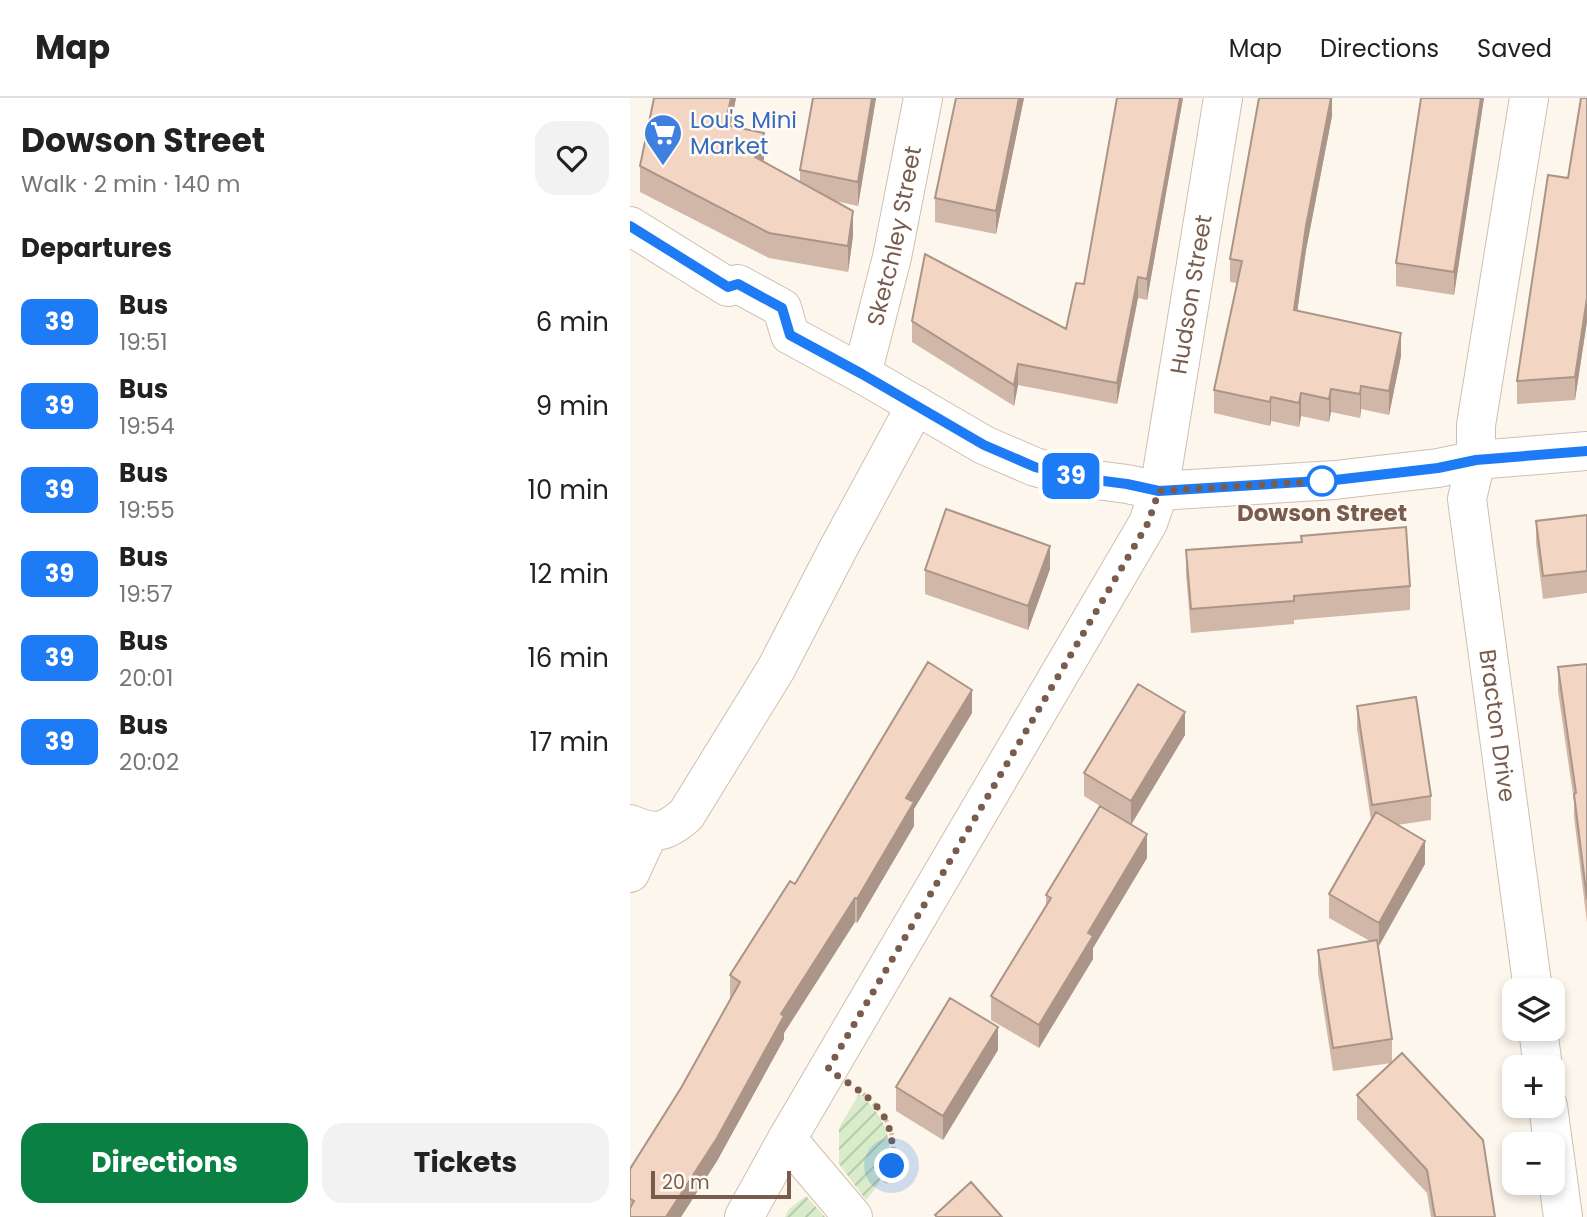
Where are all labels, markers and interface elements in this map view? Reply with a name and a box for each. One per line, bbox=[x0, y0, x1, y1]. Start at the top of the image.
text: Map bbox=[35, 24, 110, 71]
text: Map bbox=[1229, 32, 1282, 65]
text: Directions bbox=[1320, 32, 1439, 65]
text: Saved bbox=[1477, 32, 1552, 65]
place label: Lou's Mini Market bbox=[690, 104, 797, 162]
supermarket icon: Lou's Mini Market bbox=[642, 112, 684, 167]
text: Dowson Street bbox=[21, 117, 265, 164]
button: heart bbox=[535, 121, 609, 195]
street label: Sketchley Street bbox=[859, 143, 929, 329]
text: Walk · 2 min · 140 m bbox=[21, 168, 240, 200]
street label: Hudson Street bbox=[1162, 212, 1220, 377]
text: Departures bbox=[21, 230, 172, 266]
text: Bus bbox=[119, 287, 168, 323]
text: 6 min bbox=[536, 304, 609, 340]
text: 39 bbox=[45, 305, 74, 338]
text: 19:51 bbox=[119, 326, 168, 358]
text: Bus bbox=[119, 371, 168, 407]
text: 9 min bbox=[536, 388, 609, 424]
text: 39 bbox=[45, 389, 74, 422]
text: 19:54 bbox=[119, 410, 175, 442]
line badge: 39 bbox=[1040, 453, 1102, 499]
text: Bus bbox=[119, 455, 168, 491]
text: 39 bbox=[1056, 459, 1086, 492]
marker: Dowson Street bbox=[1307, 466, 1337, 496]
text: 10 min bbox=[528, 472, 609, 508]
text: 39 bbox=[45, 473, 74, 506]
text: 19:55 bbox=[119, 494, 175, 526]
place label: Dowson Street bbox=[1237, 497, 1407, 529]
text: Bus bbox=[119, 539, 168, 575]
text: 12 min bbox=[529, 556, 609, 592]
text: 39 bbox=[45, 557, 74, 590]
text: 19:57 bbox=[119, 578, 173, 610]
text: Bus bbox=[119, 623, 168, 659]
text: 16 min bbox=[527, 640, 609, 676]
text: 39 bbox=[45, 641, 74, 674]
street label: Bracton Drive bbox=[1471, 647, 1524, 804]
text: 20:01 bbox=[119, 662, 173, 694]
text: Bus bbox=[119, 707, 168, 743]
text: 17 min bbox=[530, 724, 609, 760]
text: 39 bbox=[45, 725, 74, 758]
text: 20:02 bbox=[119, 746, 179, 778]
map controls bbox=[1502, 978, 1565, 1195]
button: layers bbox=[1502, 978, 1565, 1041]
button: + bbox=[1502, 1055, 1565, 1118]
button: Directions bbox=[21, 1123, 308, 1203]
button: Tickets bbox=[322, 1123, 609, 1203]
button: − bbox=[1502, 1132, 1565, 1195]
your location bbox=[874, 1148, 909, 1183]
scale bar bbox=[651, 1168, 791, 1200]
text: 20 m bbox=[662, 1169, 710, 1196]

